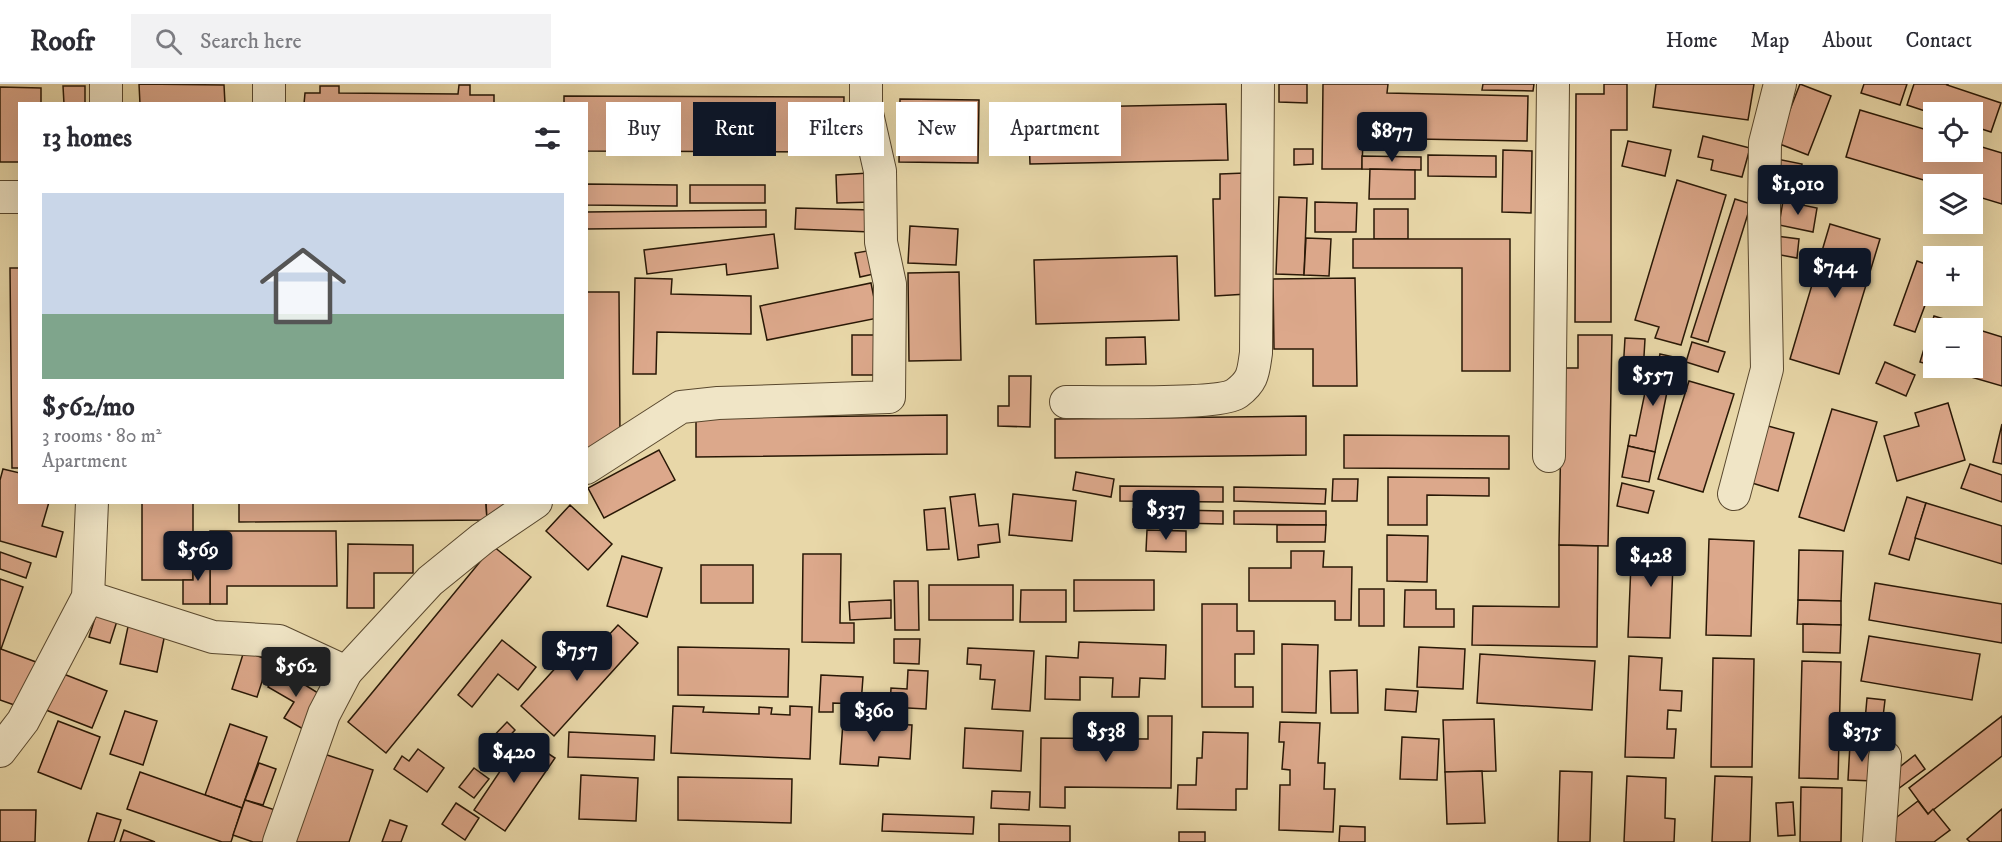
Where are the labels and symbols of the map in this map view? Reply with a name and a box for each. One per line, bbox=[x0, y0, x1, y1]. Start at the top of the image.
pin: $877 bbox=[1356, 112, 1428, 163]
pin: $1,010 bbox=[1749, 165, 1847, 216]
pin: $744 bbox=[1799, 248, 1871, 299]
pin: $557 bbox=[1617, 356, 1689, 407]
pin: $537 bbox=[1130, 490, 1202, 541]
pin: $569 bbox=[162, 531, 234, 582]
pin: $428 bbox=[1615, 537, 1687, 588]
pin: $757 bbox=[541, 631, 613, 682]
pin: $562 bbox=[260, 647, 332, 698]
pin: $360 bbox=[838, 692, 910, 743]
pin: $538 bbox=[1070, 712, 1142, 763]
pin: $375 bbox=[1826, 712, 1898, 763]
pin: $420 bbox=[478, 733, 550, 784]

